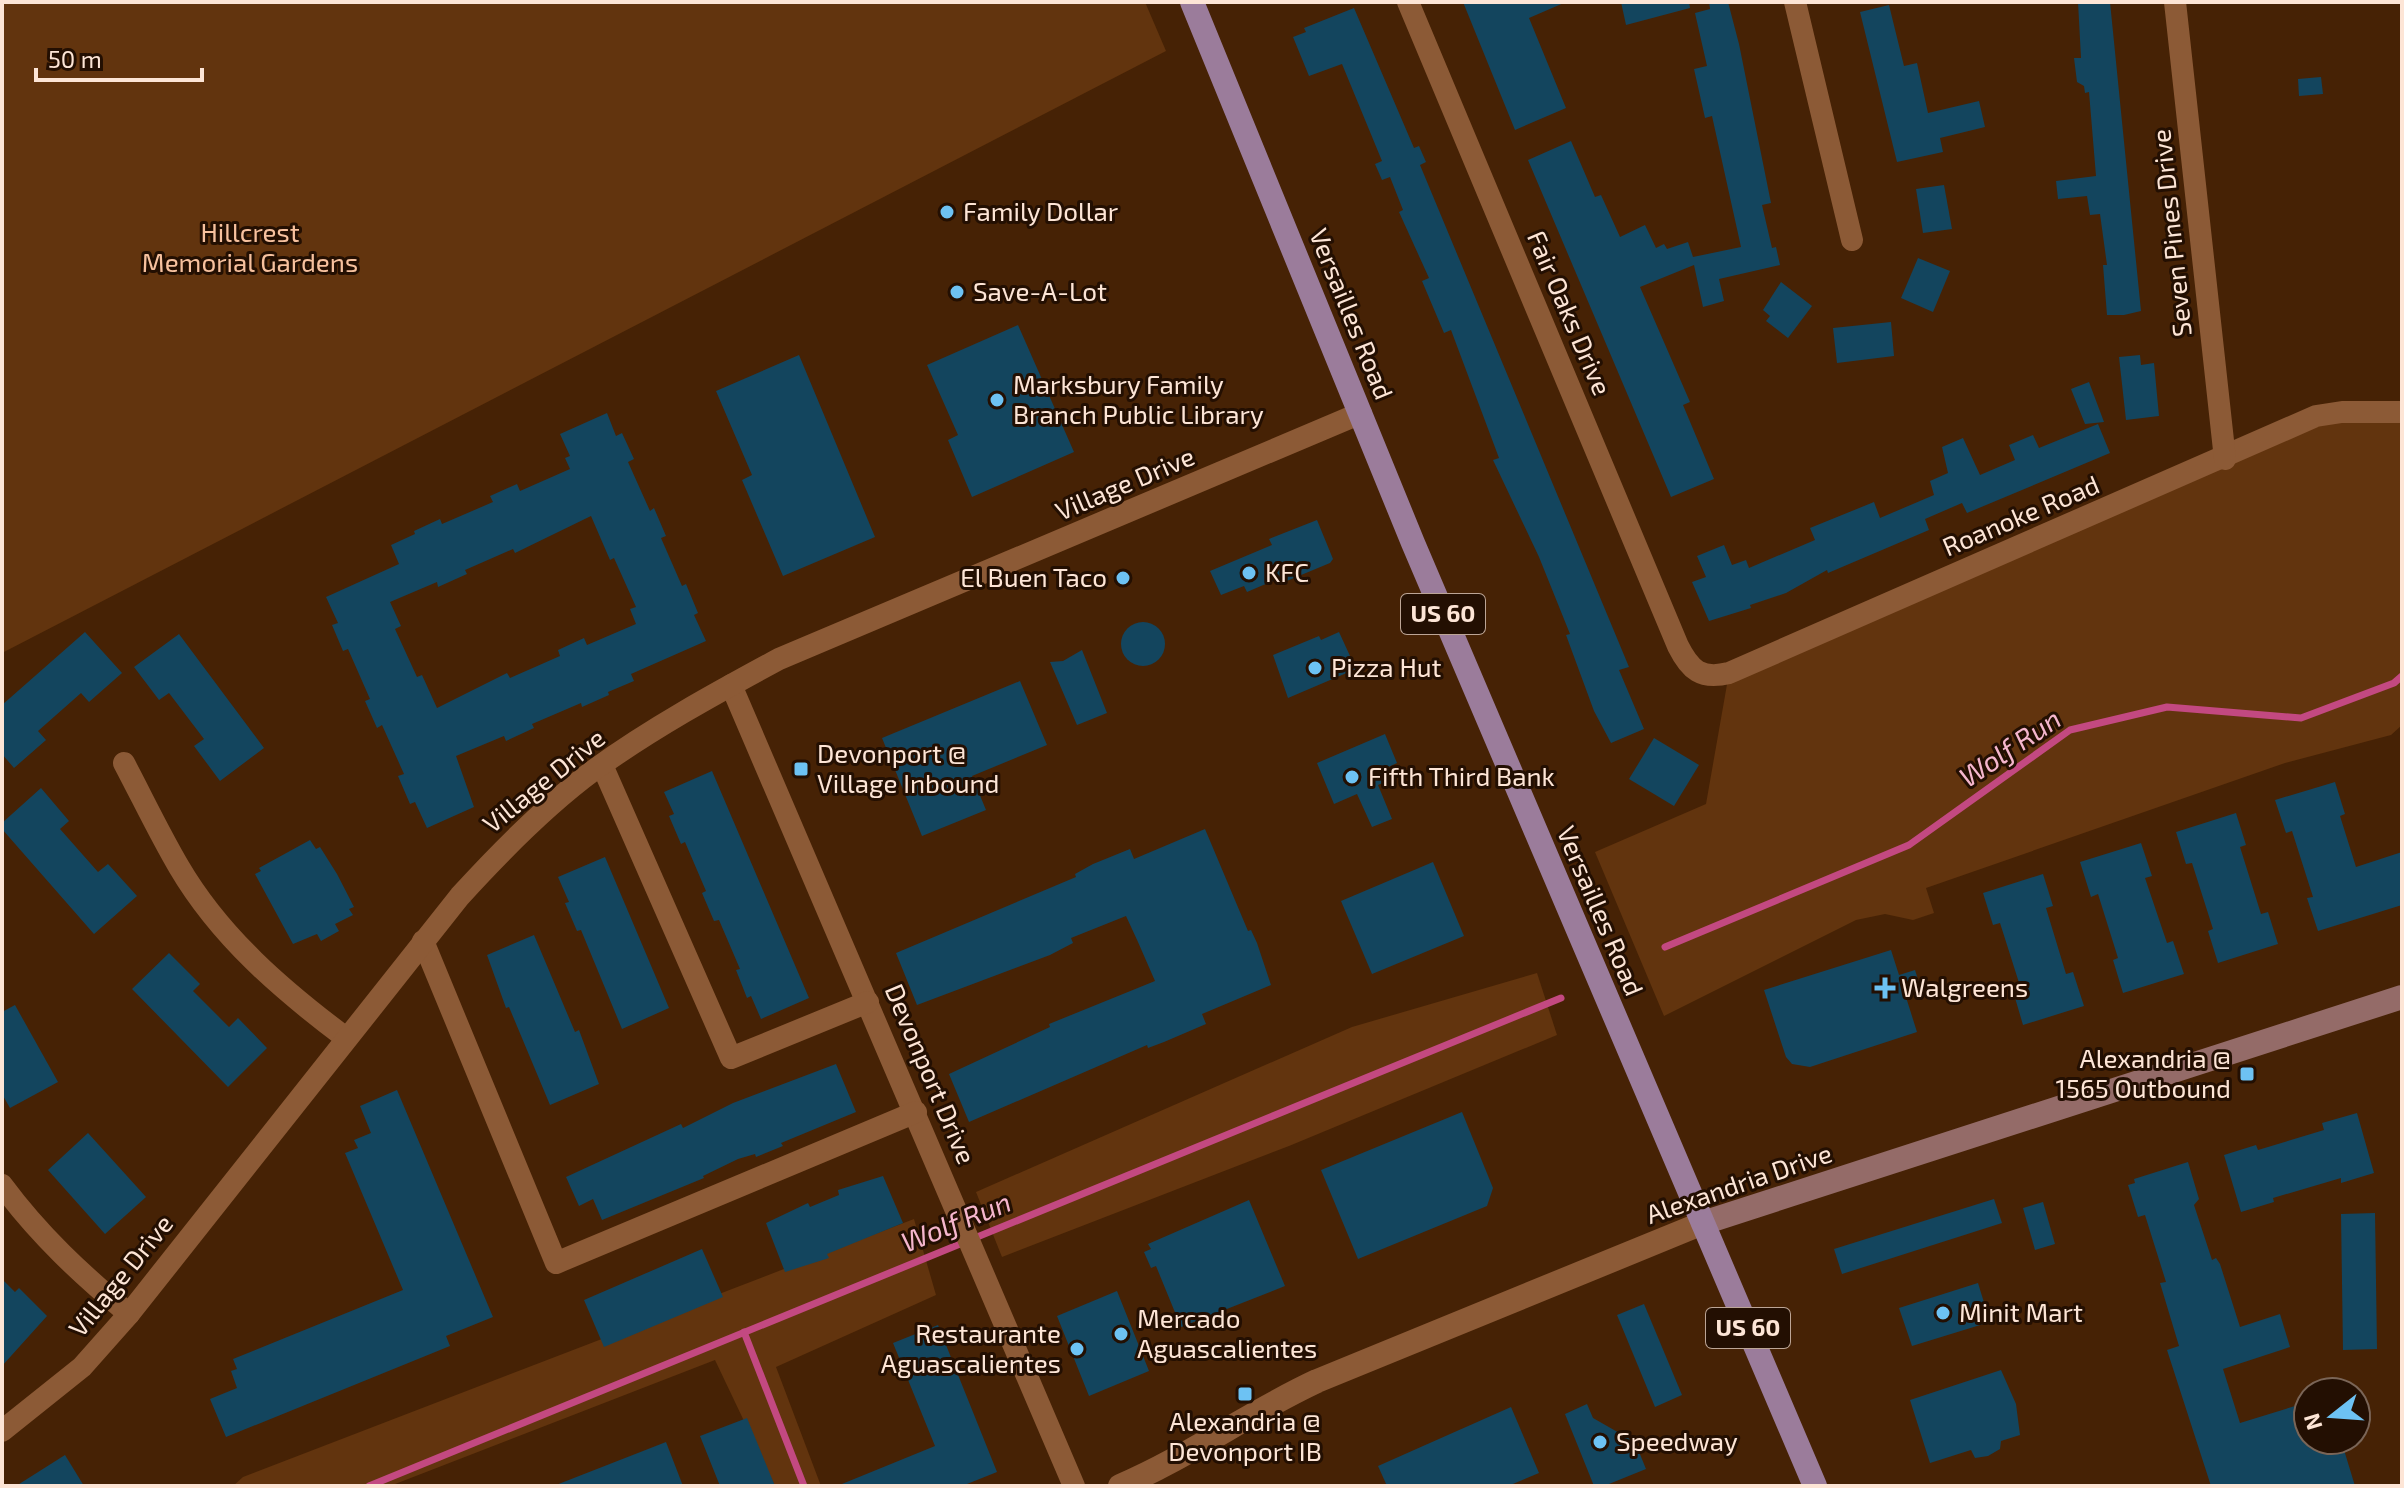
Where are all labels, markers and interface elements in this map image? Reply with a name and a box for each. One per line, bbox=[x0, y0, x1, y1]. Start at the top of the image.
scale bar bbox=[36, 32, 202, 82]
text: 50 m bbox=[48, 44, 102, 73]
street label: Seven Pines Drive bbox=[2144, 128, 2197, 338]
place label: Family Dollar bbox=[963, 195, 1118, 226]
marker: Family Dollar bbox=[938, 203, 956, 221]
park label: Hillcrest Memorial Gardens bbox=[142, 216, 358, 277]
street label: Versailles Road bbox=[1304, 224, 1401, 403]
street label: Fair Oaks Drive bbox=[1522, 226, 1619, 399]
place label: Save-A-Lot bbox=[973, 275, 1107, 306]
marker: Save-A-Lot bbox=[948, 283, 966, 301]
place label: Marksbury Family Branch Public Library bbox=[1013, 368, 1264, 429]
marker: Marksbury Family Branch Public Library bbox=[988, 391, 1006, 409]
street label: Village Drive bbox=[1050, 439, 1199, 526]
street label: Roanoke Road bbox=[1937, 468, 2103, 562]
place label: KFC bbox=[1265, 556, 1309, 587]
place label: El Buen Taco bbox=[960, 561, 1107, 592]
marker: KFC bbox=[1240, 564, 1258, 582]
marker: El Buen Taco bbox=[1114, 569, 1132, 587]
road number: US 60 bbox=[1401, 594, 1485, 634]
place label: Pizza Hut bbox=[1331, 651, 1442, 682]
marker: Pizza Hut bbox=[1306, 659, 1324, 677]
water label: Wolf Run bbox=[1952, 701, 2067, 794]
street label: Village Drive bbox=[476, 721, 610, 838]
place label: Devonport @ Village Inbound bbox=[817, 737, 1000, 798]
marker: Devonport @ Village Inbound bbox=[792, 760, 810, 778]
place label: Fifth Third Bank bbox=[1368, 760, 1555, 791]
marker: Fifth Third Bank bbox=[1343, 768, 1361, 786]
street label: Versailles Road bbox=[1552, 821, 1651, 1000]
place label: Walgreens bbox=[1901, 971, 2028, 1002]
street label: Devonport Drive bbox=[880, 979, 983, 1168]
marker: Walgreens bbox=[1876, 979, 1894, 997]
place label: Alexandria @ 1565 Outbound bbox=[2056, 1042, 2231, 1103]
marker: Alexandria @ 1565 Outbound bbox=[2238, 1065, 2256, 1083]
street label: Alexandria Drive bbox=[1641, 1136, 1836, 1229]
water label: Wolf Run bbox=[896, 1184, 1016, 1258]
street label: Village Drive bbox=[61, 1208, 178, 1342]
place label: Minit Mart bbox=[1959, 1296, 2083, 1327]
place label: Mercado Aguascalientes bbox=[1137, 1302, 1317, 1363]
marker: Minit Mart bbox=[1934, 1304, 1952, 1322]
road number: US 60 bbox=[1706, 1308, 1790, 1348]
place label: Restaurante Aguascalientes bbox=[881, 1317, 1061, 1378]
marker: Mercado Aguascalientes bbox=[1112, 1325, 1130, 1343]
marker: Restaurante Aguascalientes bbox=[1068, 1340, 1086, 1358]
north arrow bbox=[2292, 1376, 2372, 1456]
marker: Alexandria @ Devonport IB bbox=[1236, 1385, 1254, 1403]
place label: Alexandria @ Devonport IB bbox=[1168, 1405, 1322, 1466]
text: N bbox=[2297, 1411, 2327, 1434]
place label: Speedway bbox=[1616, 1425, 1738, 1456]
marker: Speedway bbox=[1591, 1433, 1609, 1451]

